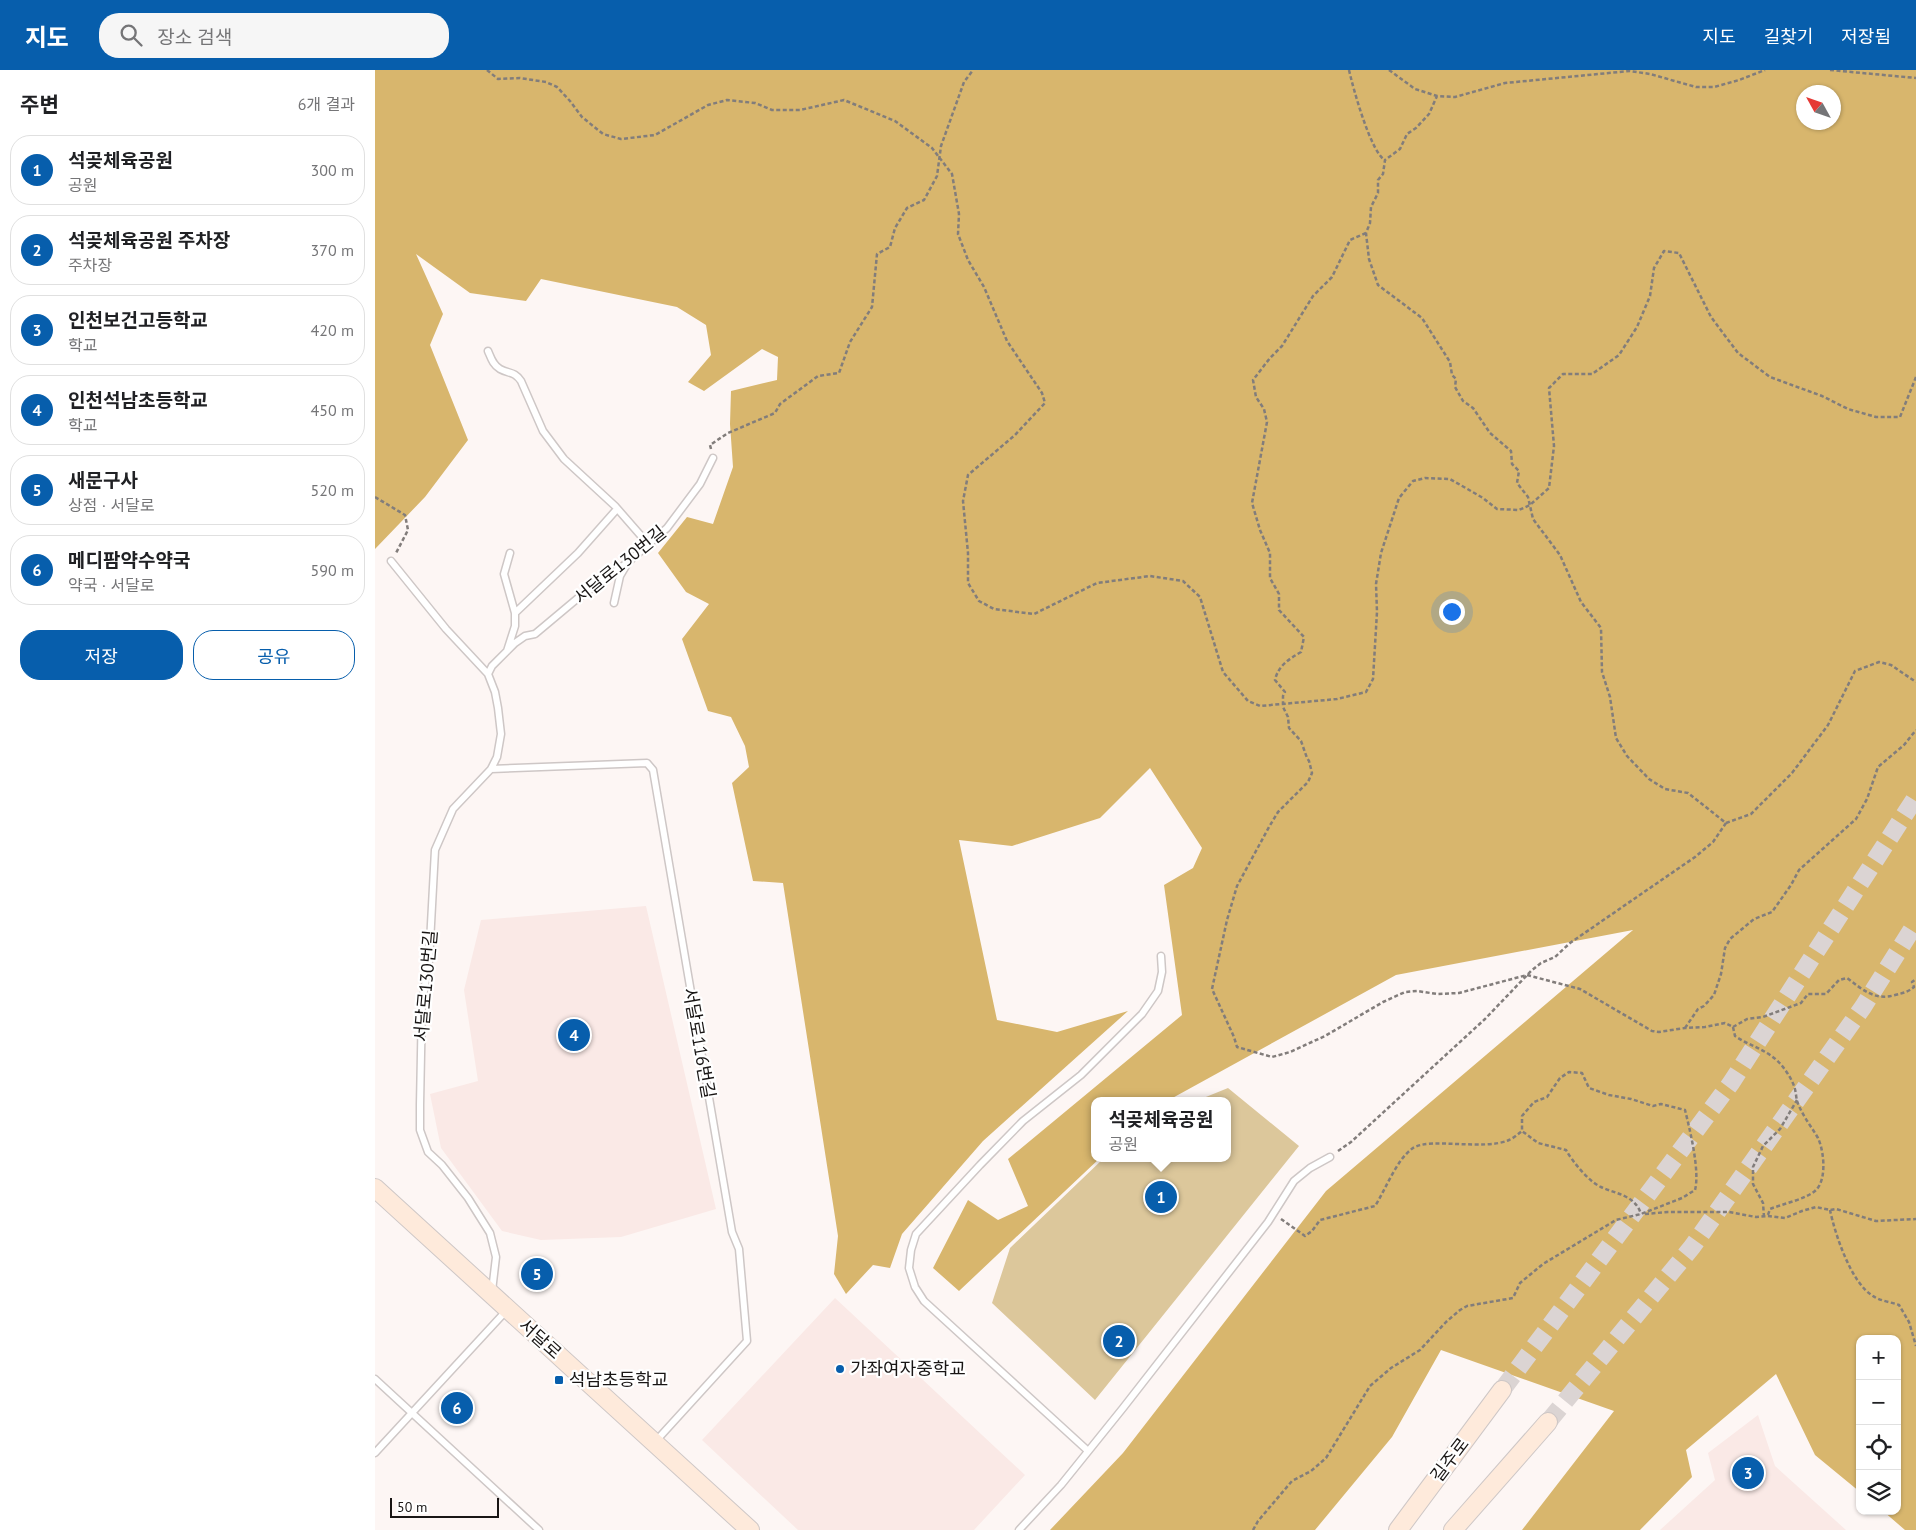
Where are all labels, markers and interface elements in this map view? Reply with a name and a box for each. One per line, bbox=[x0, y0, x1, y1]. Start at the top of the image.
search box bbox=[99, 13, 449, 58]
icon: search bbox=[117, 21, 145, 49]
text: 지도 bbox=[25, 22, 69, 53]
text: 장소 검색 bbox=[157, 25, 232, 49]
text: 지도 bbox=[1703, 25, 1736, 48]
text: 길찾기 bbox=[1764, 25, 1813, 48]
text: 저장됨 bbox=[1841, 25, 1891, 48]
north arrow bbox=[1796, 85, 1841, 130]
text: 주변 bbox=[20, 91, 59, 118]
text: 6개 결과 bbox=[298, 94, 355, 114]
text: 석곶체육공원 bbox=[68, 148, 173, 172]
text: 1 bbox=[32, 160, 42, 180]
text: 300 m bbox=[311, 160, 354, 180]
text: 공원 bbox=[68, 175, 97, 195]
text: 석곶체육공원 주차장 bbox=[68, 228, 230, 252]
text: 2 bbox=[32, 240, 42, 260]
text: 370 m bbox=[311, 240, 354, 260]
text: 주차장 bbox=[68, 255, 112, 275]
text: 인천보건고등학교 bbox=[68, 308, 208, 332]
text: 3 bbox=[32, 320, 42, 340]
text: 420 m bbox=[311, 320, 354, 340]
text: 학교 bbox=[68, 335, 97, 355]
text: 인천석남초등학교 bbox=[68, 388, 208, 412]
text: 4 bbox=[32, 400, 42, 420]
text: 450 m bbox=[311, 400, 354, 420]
text: 학교 bbox=[68, 415, 97, 435]
text: 새문구사 bbox=[68, 468, 138, 492]
text: 5 bbox=[32, 480, 42, 500]
text: 520 m bbox=[311, 480, 354, 500]
text: 상점 · 서달로 bbox=[68, 495, 154, 515]
street label: 서달로130번길 bbox=[569, 520, 671, 609]
text: 메디팜약수약국 bbox=[68, 548, 190, 572]
text: 6 bbox=[32, 560, 42, 580]
text: 590 m bbox=[311, 560, 354, 580]
text: 약국 · 서달로 bbox=[68, 575, 154, 595]
your location bbox=[1439, 599, 1465, 625]
button: 저장 bbox=[20, 630, 183, 680]
button: 공유 bbox=[193, 630, 355, 680]
street label: 서달로130번길 bbox=[409, 929, 442, 1043]
street label: 서달로116번길 bbox=[678, 986, 721, 1100]
pin: 4 bbox=[558, 1016, 590, 1054]
popup bbox=[1091, 1097, 1231, 1162]
text: 석곶체육공원 bbox=[1109, 1107, 1213, 1131]
text: 공원 bbox=[1109, 1134, 1138, 1154]
pin: 1 bbox=[1145, 1178, 1177, 1216]
pin: 5 bbox=[521, 1255, 553, 1293]
street label: 서달로 bbox=[514, 1313, 566, 1364]
pin: 2 bbox=[1103, 1322, 1135, 1360]
map controls bbox=[1856, 1335, 1901, 1515]
button: + bbox=[1856, 1335, 1901, 1380]
place label: 가좌여자중학교 bbox=[850, 1357, 966, 1380]
marker: 가좌여자중학교 bbox=[834, 1363, 846, 1375]
place label: 석남초등학교 bbox=[569, 1368, 668, 1391]
marker: 석남초등학교 bbox=[553, 1374, 565, 1386]
button: − bbox=[1856, 1380, 1901, 1425]
pin: 6 bbox=[441, 1389, 473, 1427]
button: locate bbox=[1856, 1425, 1901, 1470]
street label: 길주로 bbox=[1425, 1433, 1474, 1486]
pin: 3 bbox=[1732, 1454, 1764, 1492]
button: layers bbox=[1856, 1470, 1901, 1515]
scale bar bbox=[390, 1495, 499, 1518]
text: 50 m bbox=[397, 1498, 427, 1516]

